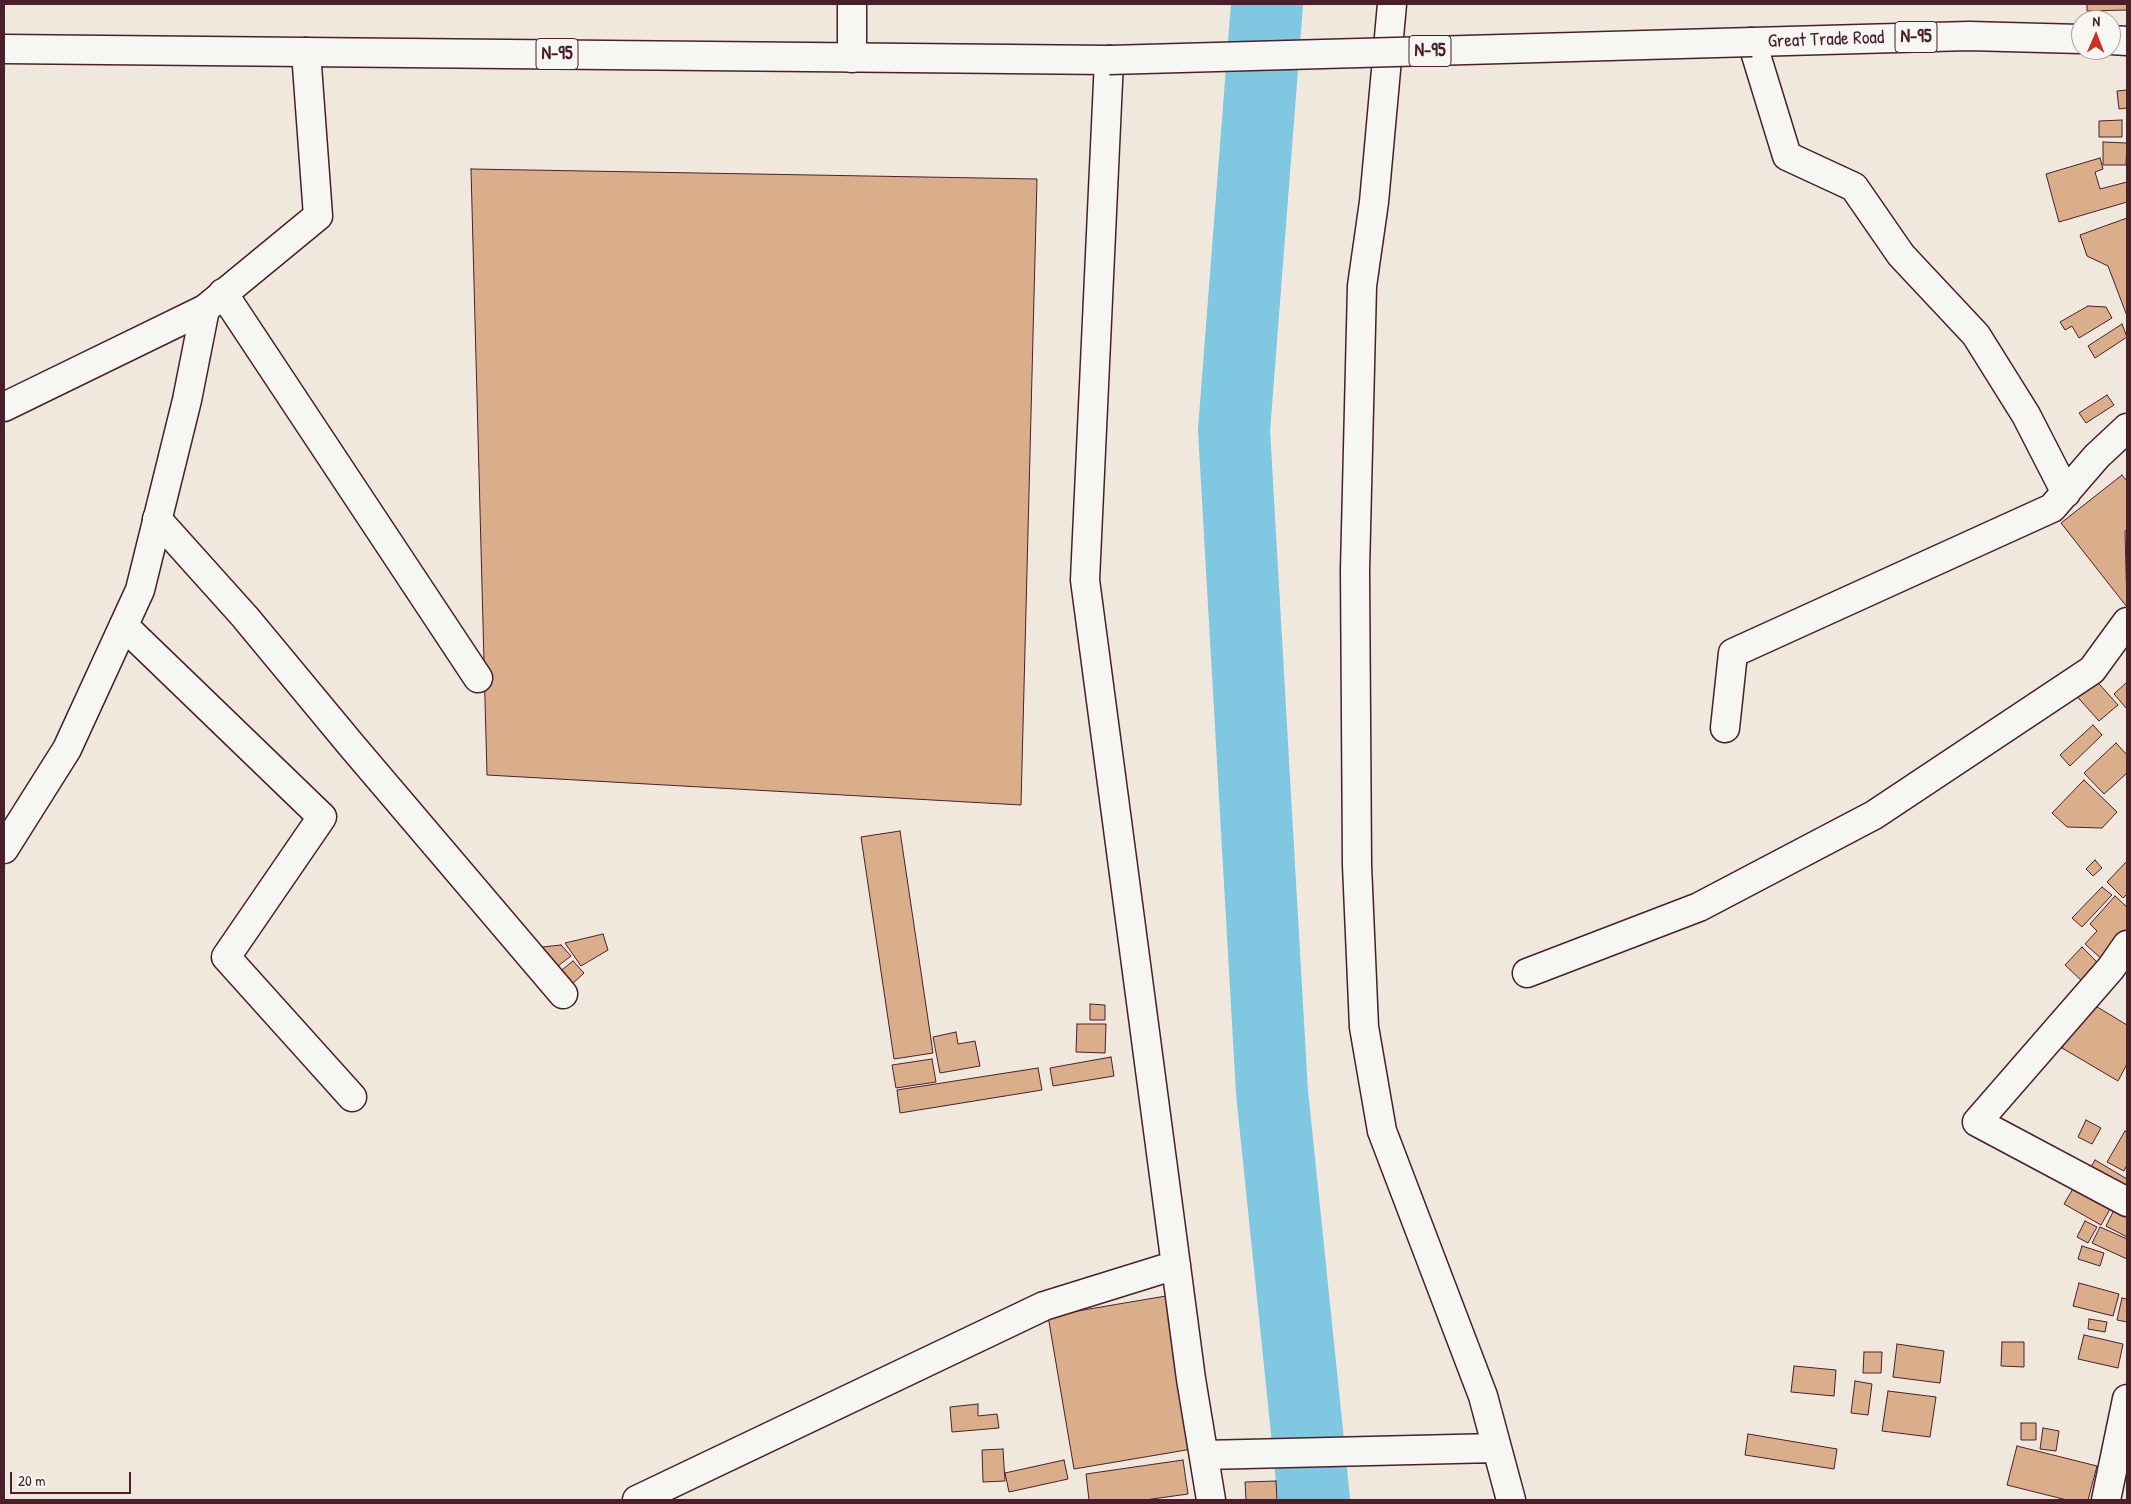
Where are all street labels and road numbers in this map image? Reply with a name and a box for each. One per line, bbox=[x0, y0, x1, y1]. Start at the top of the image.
road number: N-95 bbox=[1895, 22, 1937, 52]
street label: Great Trade Road bbox=[1767, 27, 1885, 53]
road number: N-95 bbox=[1409, 36, 1451, 66]
road number: N-95 bbox=[536, 39, 578, 70]

